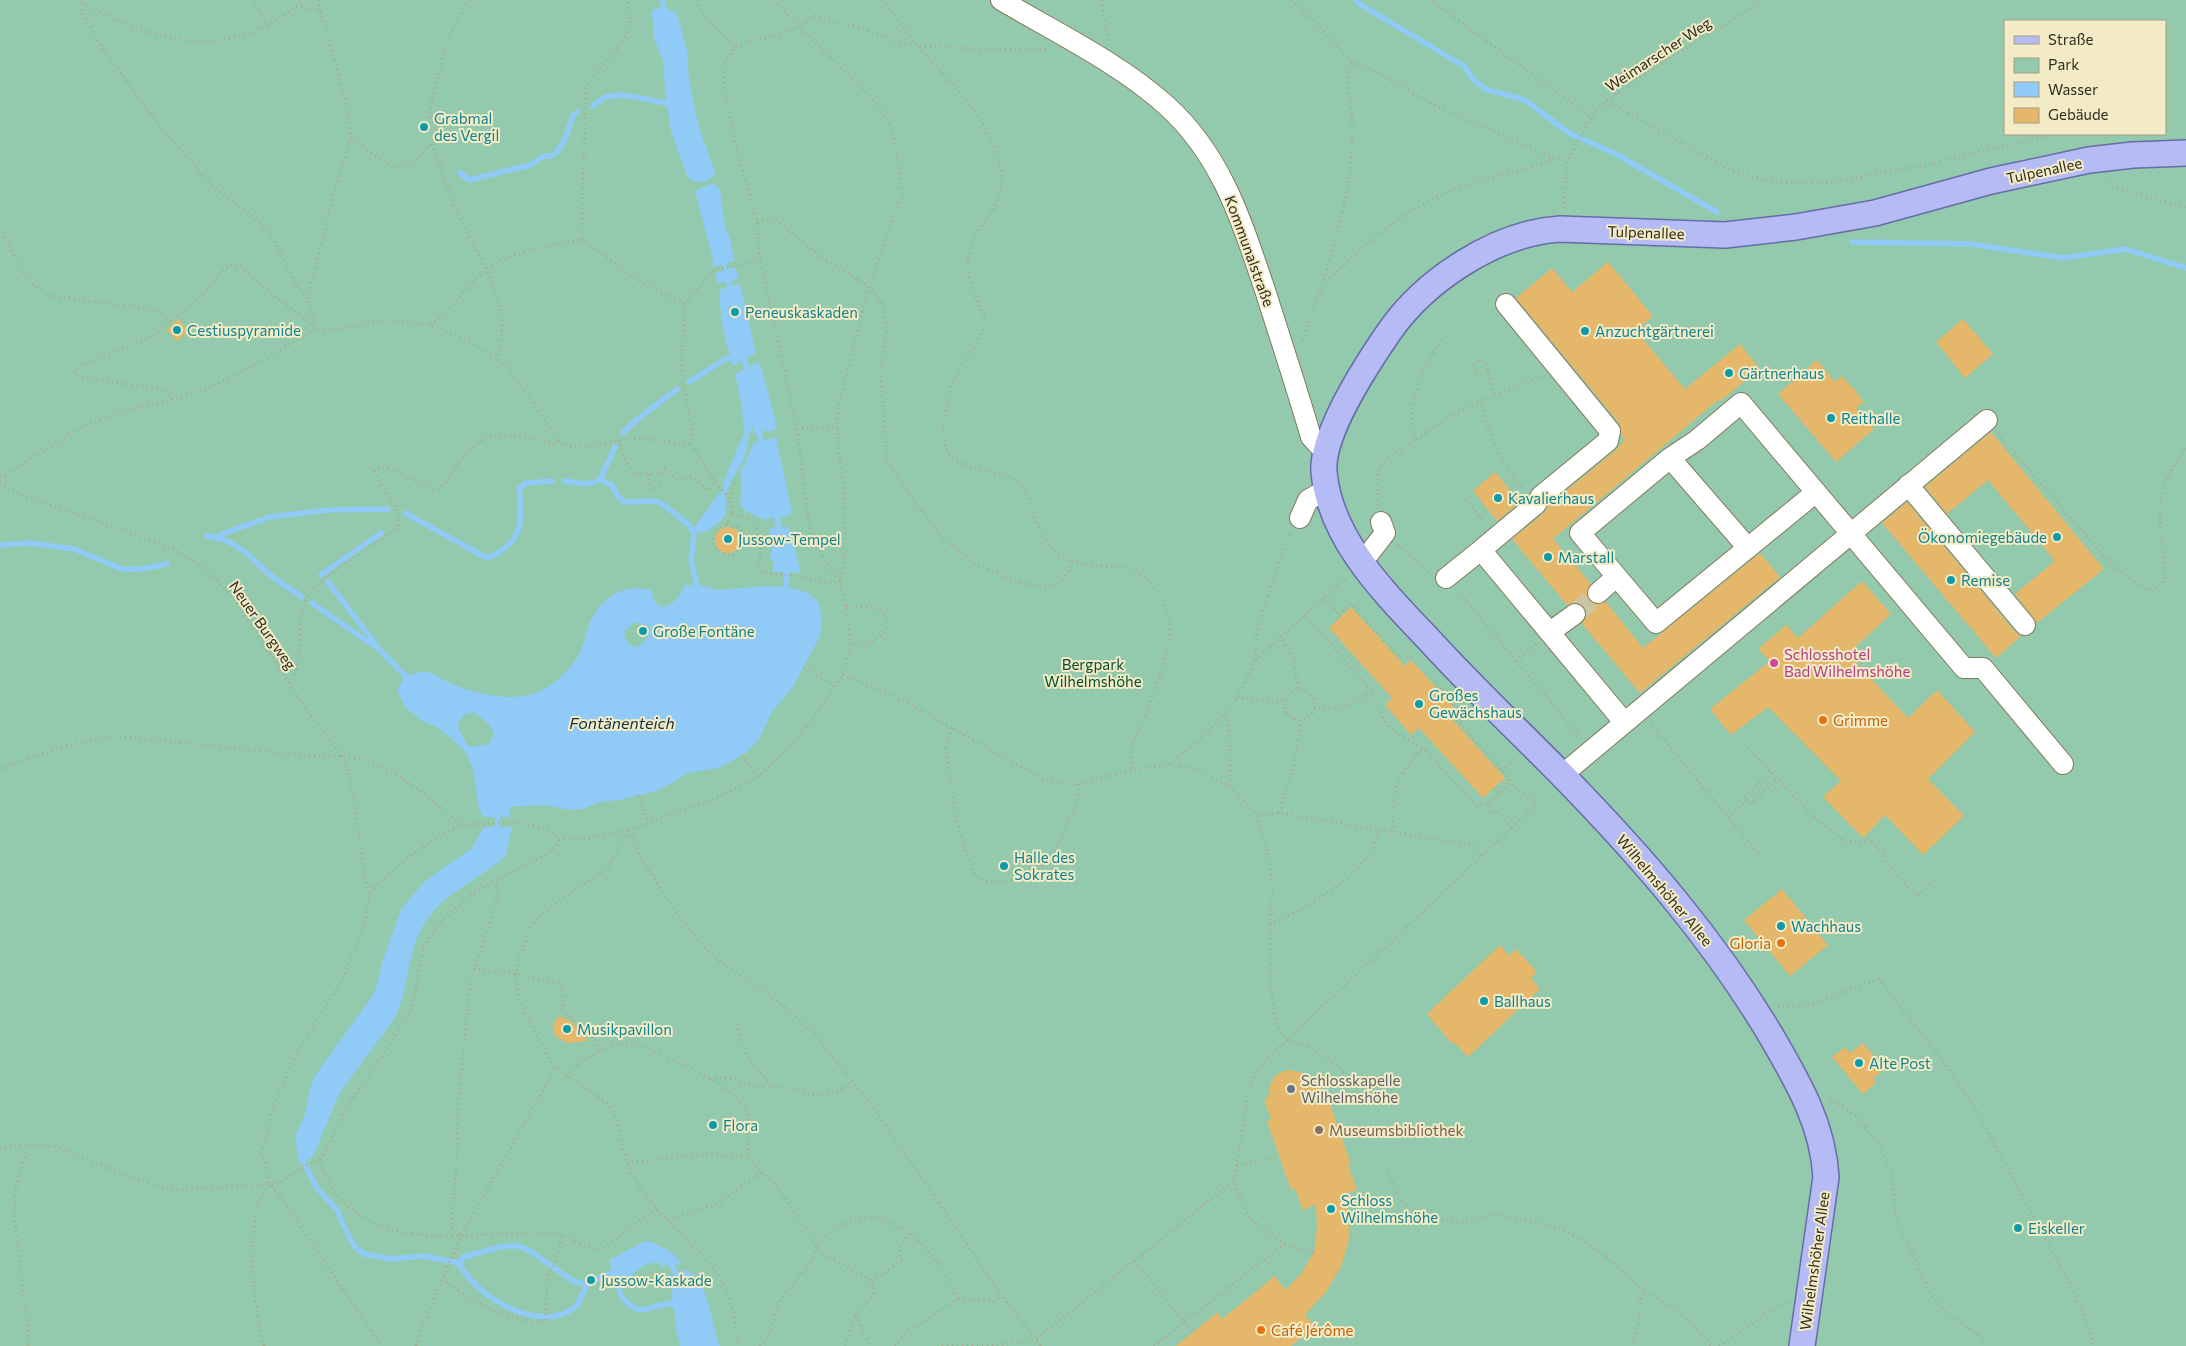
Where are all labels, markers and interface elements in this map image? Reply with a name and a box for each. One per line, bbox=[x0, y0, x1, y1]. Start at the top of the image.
street label: Weimarscher Weg bbox=[1602, 13, 1714, 95]
legend bbox=[2004, 20, 2166, 135]
text: Straße bbox=[2048, 30, 2094, 48]
text: Park bbox=[2048, 55, 2079, 73]
text: Wasser bbox=[2048, 80, 2098, 98]
text: Gebäude bbox=[2048, 105, 2109, 123]
place label: Grabmal des Vergil bbox=[434, 109, 499, 144]
marker: Grabmal des Vergil bbox=[418, 121, 430, 133]
street label: Tulpenallee bbox=[2004, 153, 2084, 187]
street label: Kommunalstraße bbox=[1222, 193, 1278, 309]
street label: Tulpenallee bbox=[1607, 222, 1685, 242]
place label: Peneuskaskaden bbox=[745, 303, 858, 321]
marker: Peneuskaskaden bbox=[729, 306, 741, 318]
place label: Cestiuspyramide bbox=[187, 321, 301, 339]
place label: Anzuchtgärtnerei bbox=[1595, 322, 1714, 340]
marker: Cestiuspyramide bbox=[171, 324, 183, 336]
marker: Anzuchtgärtnerei bbox=[1579, 325, 1591, 337]
place label: Gärtnerhaus bbox=[1739, 364, 1824, 382]
marker: Gärtnerhaus bbox=[1723, 367, 1735, 379]
place label: Reithalle bbox=[1841, 409, 1901, 427]
marker: Reithalle bbox=[1825, 412, 1837, 424]
place label: Kavalierhaus bbox=[1508, 489, 1595, 507]
marker: Kavalierhaus bbox=[1492, 492, 1504, 504]
place label: Ökonomiegebäude bbox=[1918, 528, 2047, 546]
place label: Jussow-Tempel bbox=[738, 530, 841, 548]
marker: Ökonomiegebäude bbox=[2051, 531, 2063, 543]
marker: Jussow-Tempel bbox=[722, 533, 734, 545]
place label: Marstall bbox=[1558, 548, 1614, 566]
marker: Marstall bbox=[1542, 551, 1554, 563]
place label: Remise bbox=[1961, 571, 2010, 589]
marker: Remise bbox=[1945, 574, 1957, 586]
street label: Neuer Burgweg bbox=[226, 577, 300, 673]
place label: Große Fontäne bbox=[653, 622, 755, 640]
marker: Große Fontäne bbox=[637, 625, 649, 637]
place label: Schlosshotel Bad Wilhelmshöhe bbox=[1784, 645, 1910, 680]
park label: Bergpark Wilhelmshöhe bbox=[1044, 655, 1142, 690]
marker: Schlosshotel Bad Wilhelmshöhe bbox=[1768, 657, 1780, 669]
place label: Großes Gewächshaus bbox=[1429, 686, 1522, 721]
marker: Großes Gewächshaus bbox=[1413, 698, 1425, 710]
place label: Grimme bbox=[1833, 711, 1888, 729]
water label: Fontänenteich bbox=[569, 713, 675, 732]
marker: Grimme bbox=[1817, 714, 1829, 726]
street label: Wilhelmshöher Allee bbox=[1613, 831, 1717, 949]
place label: Halle des Sokrates bbox=[1014, 848, 1075, 883]
marker: Halle des Sokrates bbox=[998, 860, 1010, 872]
place label: Wachhaus bbox=[1791, 917, 1861, 935]
marker: Wachhaus bbox=[1775, 920, 1787, 932]
place label: Gloria bbox=[1730, 934, 1771, 952]
marker: Gloria bbox=[1775, 937, 1787, 949]
place label: Ballhaus bbox=[1494, 992, 1551, 1010]
marker: Ballhaus bbox=[1478, 995, 1490, 1007]
place label: Musikpavillon bbox=[577, 1020, 672, 1038]
marker: Musikpavillon bbox=[561, 1023, 573, 1035]
place label: Alte Post bbox=[1869, 1054, 1931, 1072]
marker: Alte Post bbox=[1853, 1057, 1865, 1069]
place label: Schlosskapelle Wilhelmshöhe bbox=[1301, 1071, 1400, 1106]
marker: Schlosskapelle Wilhelmshöhe bbox=[1285, 1083, 1297, 1095]
place label: Flora bbox=[723, 1116, 758, 1134]
marker: Flora bbox=[707, 1119, 719, 1131]
place label: Museumsbibliothek bbox=[1329, 1121, 1464, 1139]
marker: Museumsbibliothek bbox=[1313, 1124, 1325, 1136]
street label: Wilhelmshöher Allee bbox=[1795, 1190, 1833, 1332]
place label: Schloss Wilhelmshöhe bbox=[1341, 1191, 1438, 1226]
marker: Schloss Wilhelmshöhe bbox=[1325, 1203, 1337, 1215]
place label: Eiskeller bbox=[2028, 1219, 2085, 1237]
marker: Eiskeller bbox=[2012, 1222, 2024, 1234]
place label: Jussow-Kaskade bbox=[601, 1271, 712, 1289]
marker: Jussow-Kaskade bbox=[585, 1274, 597, 1286]
place label: Café Jérôme bbox=[1271, 1321, 1354, 1339]
marker: Café Jérôme bbox=[1255, 1324, 1267, 1336]

